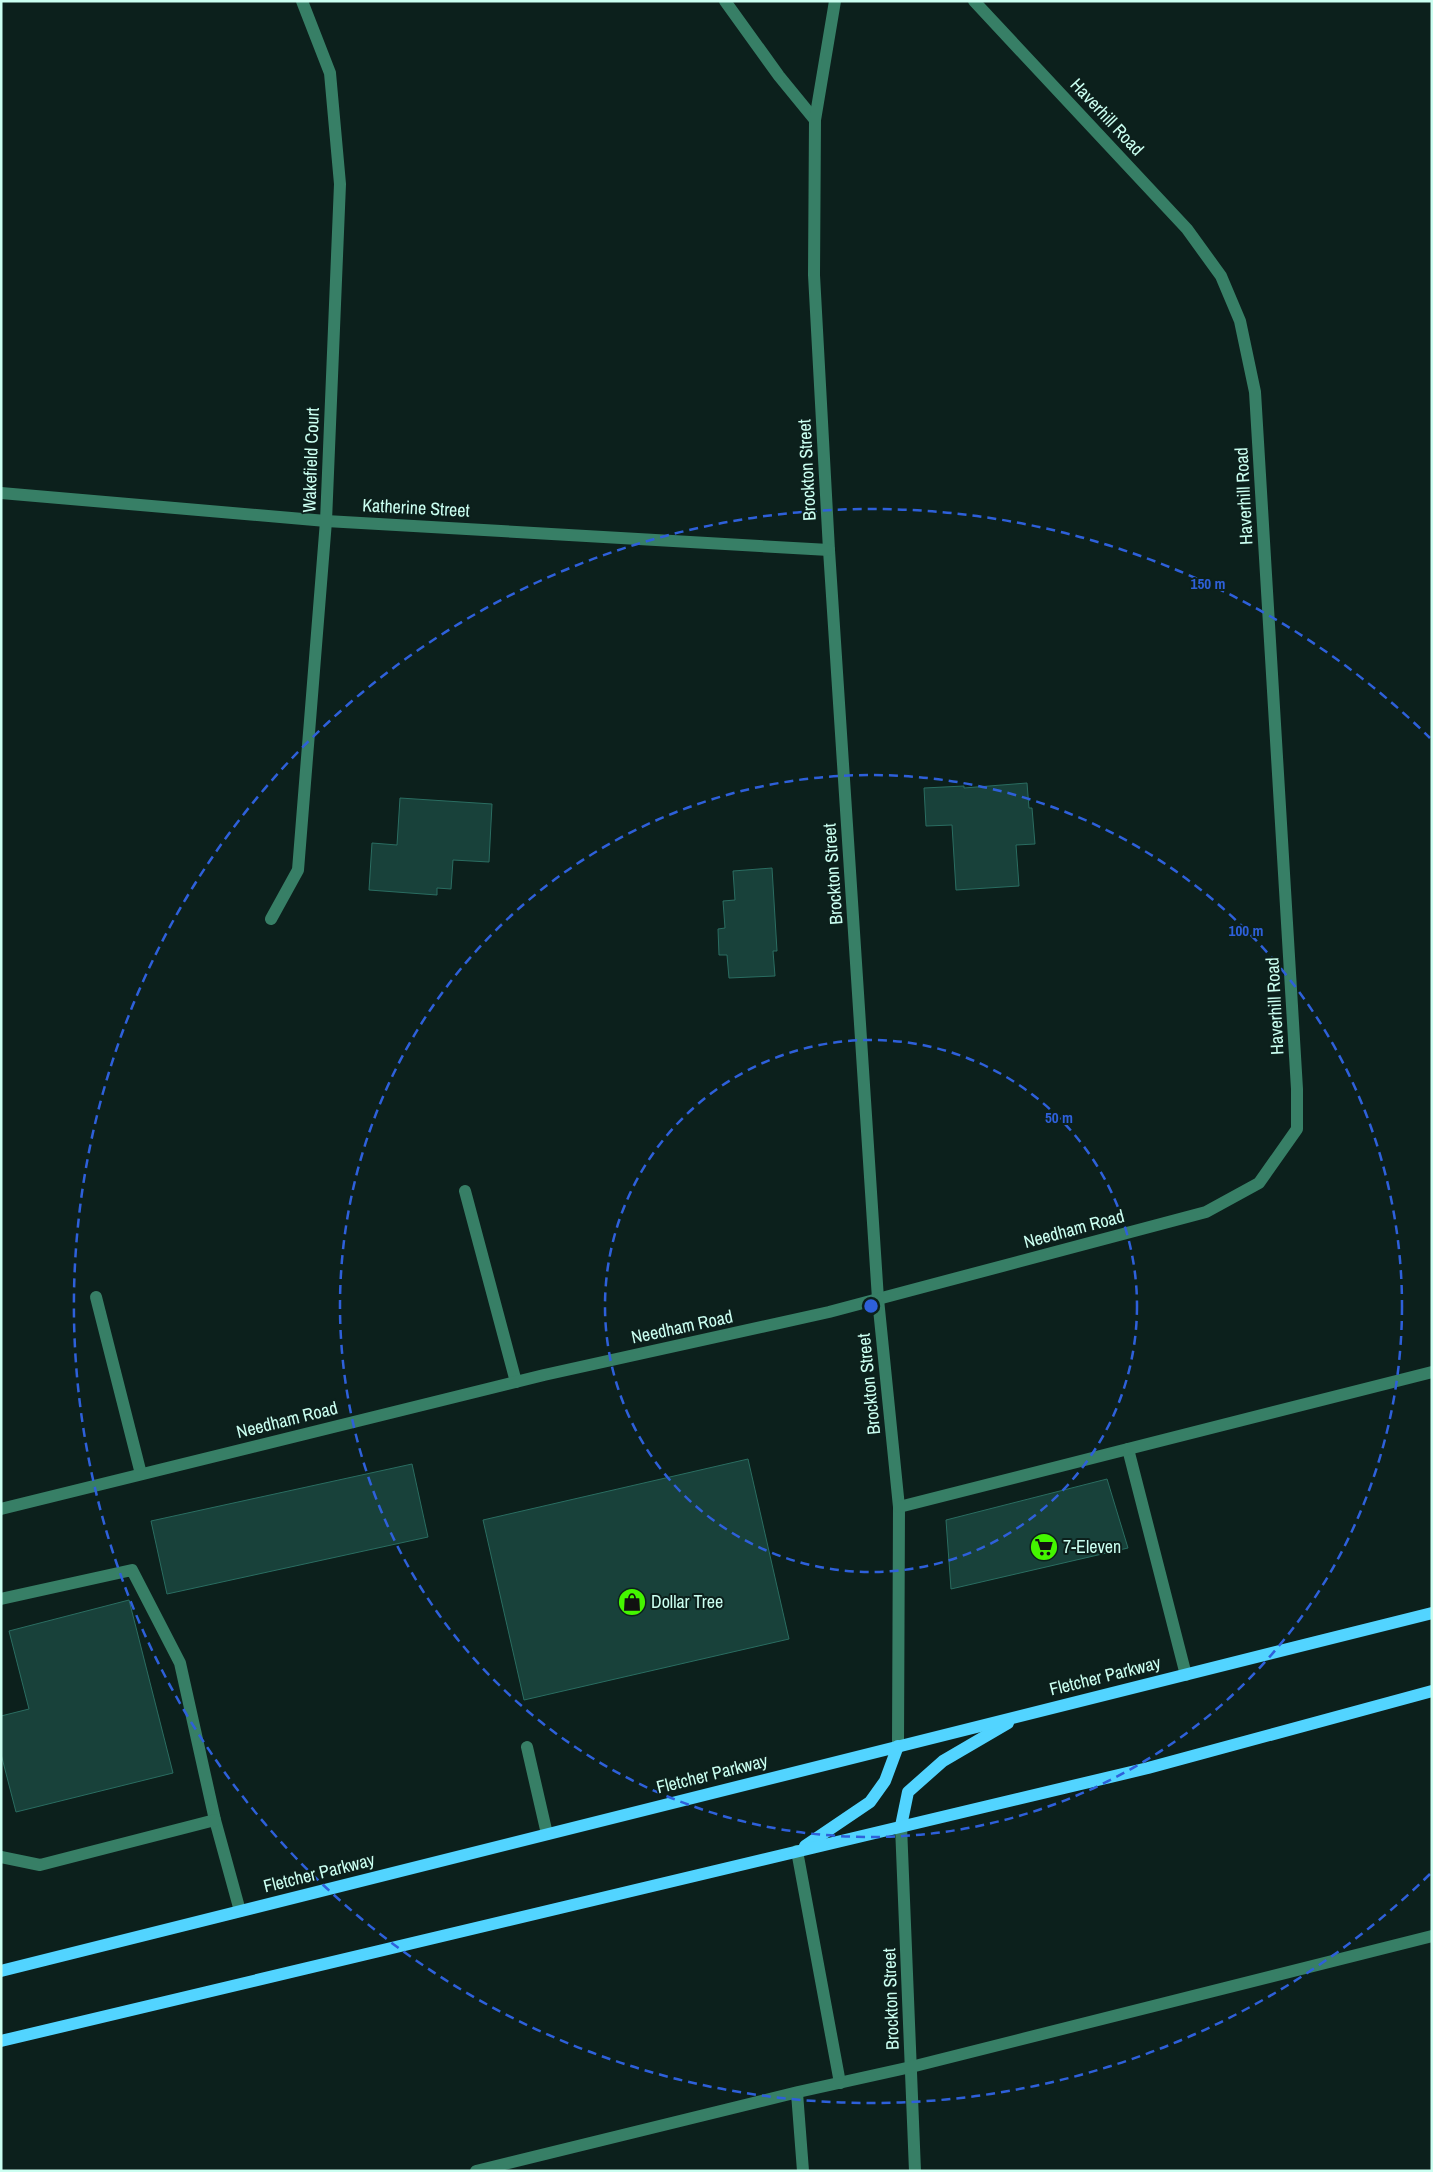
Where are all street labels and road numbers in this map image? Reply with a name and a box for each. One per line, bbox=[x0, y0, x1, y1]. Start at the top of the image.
street label: Haverhill Road bbox=[1065, 72, 1150, 161]
street label: Wakefield Court bbox=[296, 407, 325, 513]
street label: Brockton Street bbox=[791, 419, 822, 521]
street label: Haverhill Road bbox=[1228, 447, 1259, 545]
street label: Katherine Street bbox=[362, 492, 470, 523]
street label: Brockton Street bbox=[816, 822, 849, 926]
street label: Haverhill Road bbox=[1259, 957, 1290, 1055]
street label: Needham Road bbox=[1021, 1203, 1127, 1254]
street label: Needham Road bbox=[629, 1304, 735, 1349]
street label: Brockton Street bbox=[851, 1332, 886, 1436]
street label: Needham Road bbox=[234, 1395, 340, 1444]
street label: Fletcher Parkway bbox=[1047, 1649, 1164, 1701]
street label: Fletcher Parkway bbox=[654, 1747, 771, 1799]
street label: Fletcher Parkway bbox=[261, 1846, 378, 1898]
street label: Brockton Street bbox=[876, 1948, 905, 2050]

